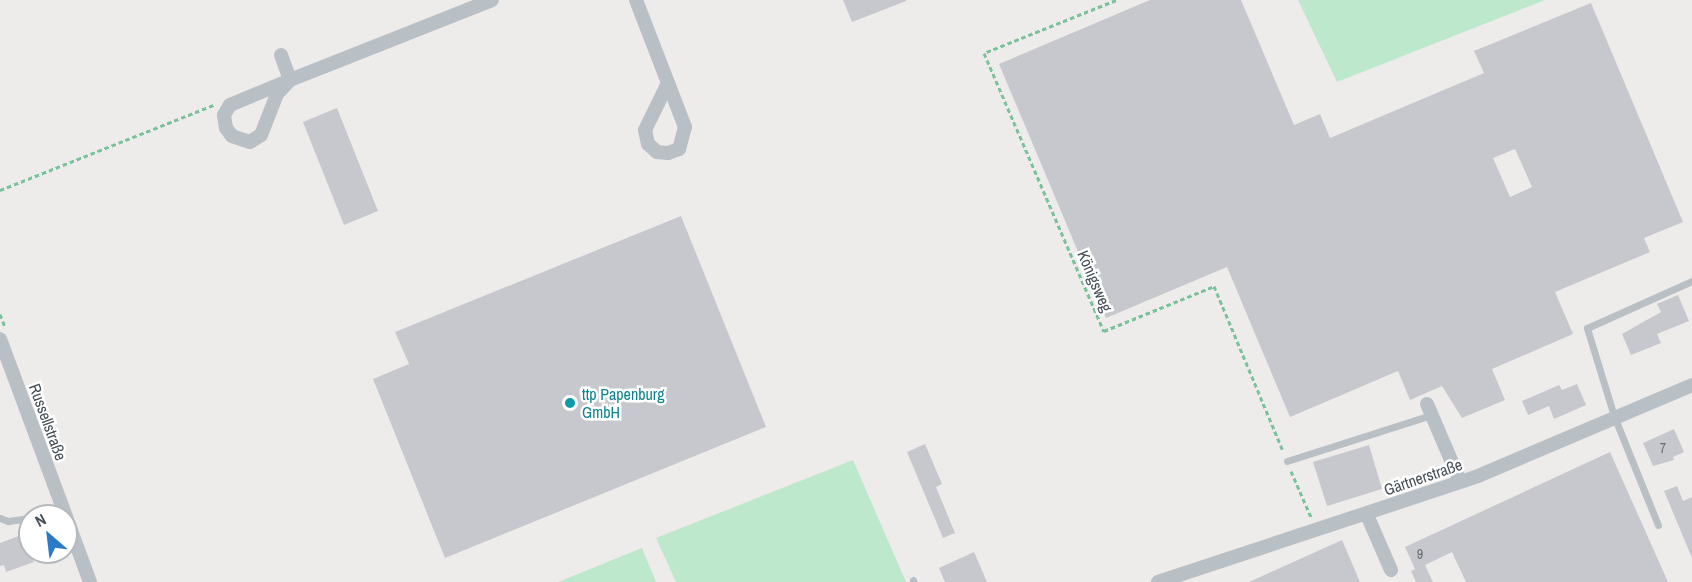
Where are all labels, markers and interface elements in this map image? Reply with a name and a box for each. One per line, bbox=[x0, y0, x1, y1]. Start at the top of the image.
street label: Königsweg bbox=[1073, 247, 1117, 315]
street label: Russellstraße bbox=[25, 381, 71, 463]
place label: ttp Papenburg GmbH bbox=[582, 384, 664, 422]
marker: ttp Papenburg GmbH bbox=[563, 396, 577, 410]
house number: 7 bbox=[1660, 440, 1666, 456]
street label: Gärtnerstraße bbox=[1381, 455, 1465, 499]
north arrow bbox=[18, 504, 78, 564]
text: N bbox=[31, 508, 50, 532]
house number: 9 bbox=[1417, 546, 1423, 562]

